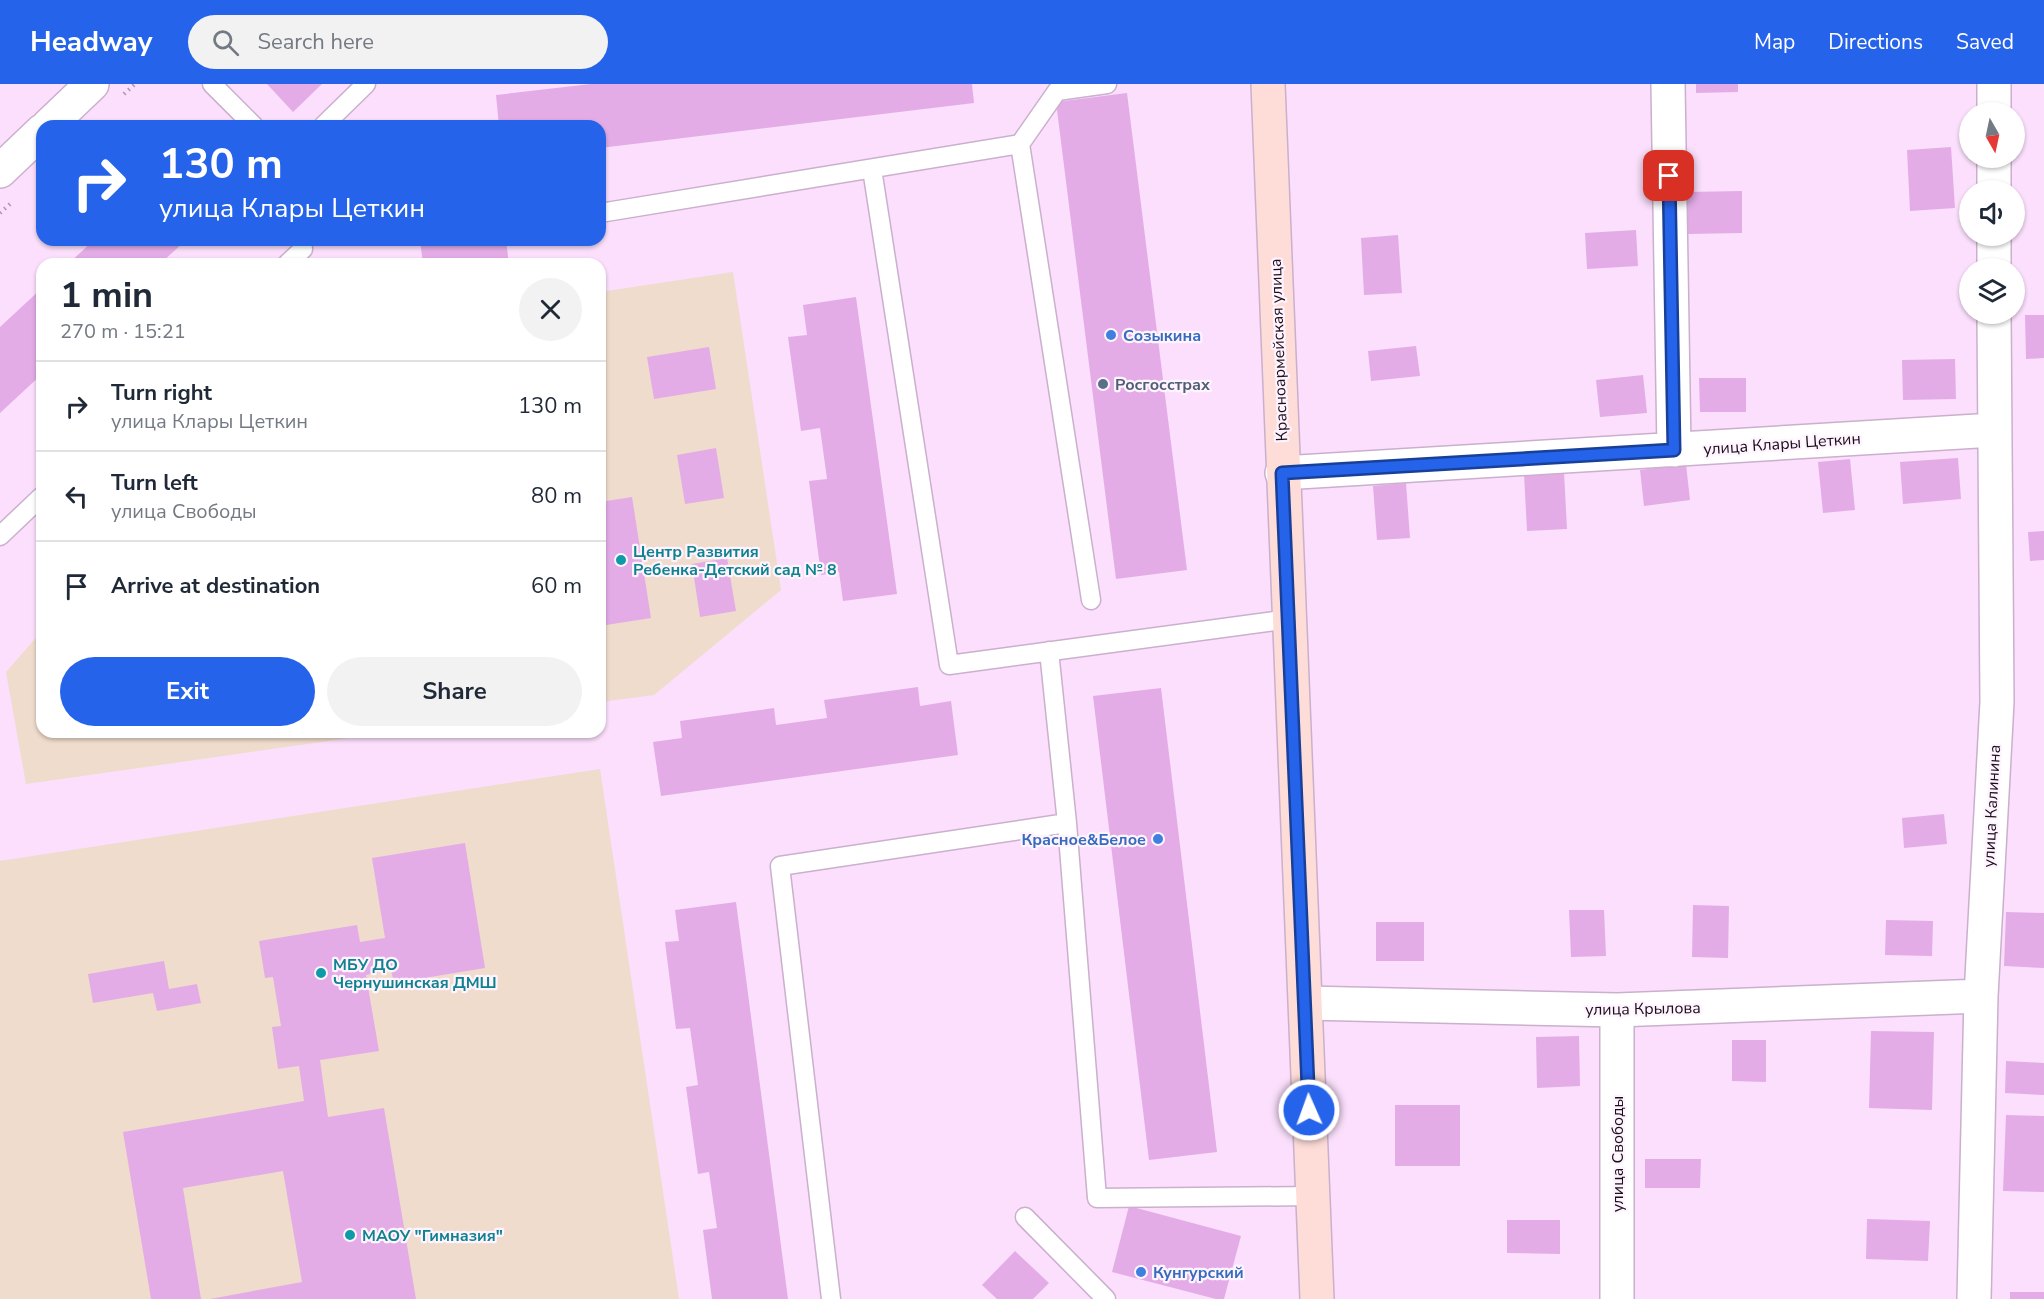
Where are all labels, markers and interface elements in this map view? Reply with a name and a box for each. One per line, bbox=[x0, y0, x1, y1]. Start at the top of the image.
search box bbox=[188, 15, 608, 69]
text: Headway bbox=[30, 23, 152, 61]
icon: search bbox=[209, 26, 242, 59]
text: Search here bbox=[257, 27, 374, 57]
text: Map bbox=[1754, 28, 1795, 56]
text: Directions bbox=[1828, 28, 1923, 56]
text: Saved bbox=[1956, 28, 2014, 56]
north arrow bbox=[1959, 102, 2025, 168]
map controls bbox=[1959, 102, 2025, 324]
text: 130 m bbox=[159, 136, 283, 193]
icon: right bbox=[60, 144, 138, 222]
pin bbox=[1643, 150, 1694, 201]
icon: arrive bbox=[1652, 159, 1685, 192]
button: sound bbox=[1959, 180, 2025, 246]
text: улица Клары Цеткин bbox=[159, 190, 425, 227]
street label: Красноармейская улица bbox=[1265, 258, 1293, 442]
button: layers bbox=[1959, 258, 2025, 324]
text: 1 min bbox=[60, 271, 153, 320]
button: close bbox=[519, 278, 582, 341]
text: 270 m · 15:21 bbox=[60, 318, 186, 345]
place label: Созыкина bbox=[1123, 325, 1201, 347]
marker: Созыкина bbox=[1104, 328, 1118, 342]
place label: Росгосстрах bbox=[1115, 374, 1210, 396]
marker: Росгосстрах bbox=[1096, 377, 1110, 391]
text: Turn right bbox=[111, 378, 212, 408]
icon: right bbox=[60, 390, 93, 423]
text: 130 m bbox=[518, 391, 582, 421]
text: улица Клары Цеткин bbox=[111, 408, 308, 435]
street label: улица Клары Цеткин bbox=[1703, 428, 1861, 460]
text: Turn left bbox=[111, 468, 198, 498]
icon: left bbox=[60, 480, 93, 513]
text: 80 m bbox=[531, 481, 582, 511]
text: улица Свободы bbox=[111, 498, 257, 525]
place label: Центр Развития Ребенка-Детский сад № 8 bbox=[633, 541, 837, 581]
marker: Центр Развития Ребенка-Детский сад № 8 bbox=[614, 553, 628, 567]
icon: arrive bbox=[60, 570, 93, 603]
text: Arrive at destination bbox=[111, 571, 320, 601]
text: 60 m bbox=[531, 571, 582, 601]
button: Exit bbox=[60, 657, 315, 726]
button: Share bbox=[327, 657, 582, 726]
street label: улица Калинина bbox=[1978, 744, 2006, 868]
place label: Красное&Белое bbox=[1021, 829, 1146, 851]
marker: Красное&Белое bbox=[1151, 832, 1165, 846]
place label: МБУ ДО Чернушинская ДМШ bbox=[333, 954, 497, 994]
marker: МБУ ДО Чернушинская ДМШ bbox=[314, 966, 328, 980]
street label: улица Крылова bbox=[1585, 997, 1701, 1021]
position arrow bbox=[1277, 1078, 1341, 1142]
street label: улица Свободы bbox=[1607, 1096, 1629, 1212]
place label: МАОУ "Гимназия" bbox=[362, 1225, 503, 1247]
marker: МАОУ "Гимназия" bbox=[343, 1228, 357, 1242]
place label: Кунгурский bbox=[1153, 1262, 1244, 1284]
marker: Кунгурский bbox=[1134, 1265, 1148, 1279]

